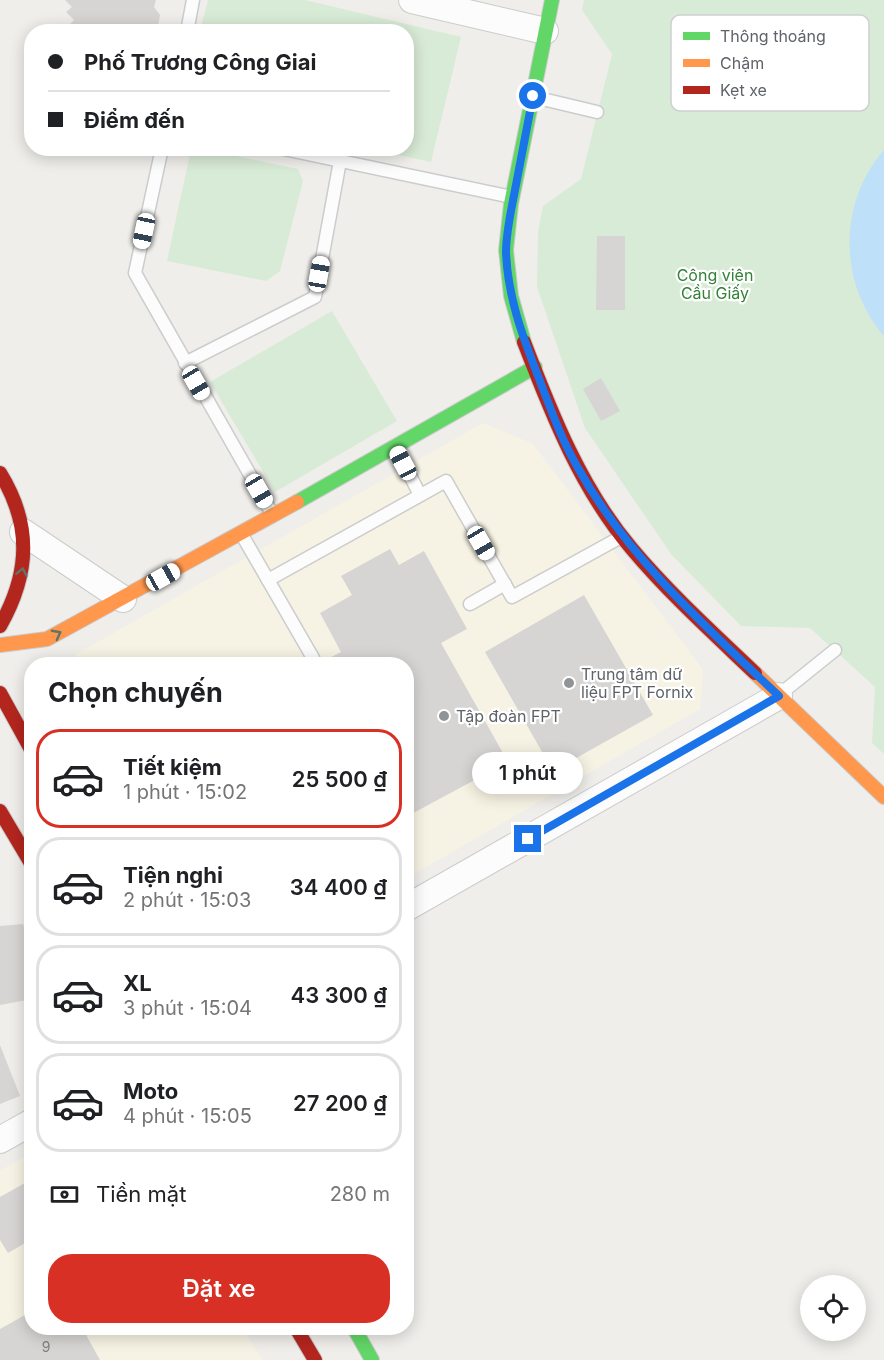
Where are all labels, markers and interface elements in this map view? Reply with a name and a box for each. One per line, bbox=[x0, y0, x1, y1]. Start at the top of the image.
legend bbox=[671, 15, 869, 111]
text: Thông thoáng bbox=[720, 26, 826, 46]
text: Phố Trương Công Giai bbox=[84, 49, 316, 75]
text: Chậm bbox=[720, 53, 764, 73]
text: Kẹt xe bbox=[720, 80, 767, 100]
route start bbox=[519, 82, 546, 109]
text: Điểm đến bbox=[84, 107, 185, 133]
car bbox=[131, 212, 157, 250]
car bbox=[307, 255, 331, 293]
park label: Công viên Cầu Giấy bbox=[677, 265, 753, 303]
car bbox=[179, 363, 213, 403]
car bbox=[387, 443, 419, 483]
car bbox=[242, 471, 276, 511]
car bbox=[464, 523, 498, 563]
car bbox=[143, 560, 183, 594]
one-way arrow bbox=[14, 568, 27, 578]
one-way arrow bbox=[51, 630, 61, 641]
place label: Trung tâm dữ liệu FPT Fornix bbox=[581, 664, 694, 702]
text: Chọn chuyến bbox=[48, 676, 223, 709]
marker: Trung tâm dữ liệu FPT Fornix bbox=[562, 676, 576, 690]
place label: Tập đoàn FPT bbox=[456, 706, 561, 726]
marker: Tập đoàn FPT bbox=[437, 709, 451, 723]
icon: car bbox=[51, 752, 105, 806]
callout: 1 phút bbox=[472, 752, 584, 794]
text: Tiết kiệm bbox=[123, 754, 222, 780]
text: 1 phút bbox=[499, 761, 556, 785]
text: 25 500 ₫ bbox=[292, 766, 387, 792]
text: 1 phút · 15:02 bbox=[123, 780, 247, 804]
route end bbox=[514, 825, 541, 852]
icon: car bbox=[51, 860, 105, 914]
text: Tiện nghi bbox=[123, 862, 223, 888]
text: 34 400 ₫ bbox=[290, 874, 387, 900]
text: 2 phút · 15:03 bbox=[123, 888, 251, 912]
icon: car bbox=[51, 968, 105, 1022]
text: XL bbox=[123, 970, 152, 996]
text: 43 300 ₫ bbox=[291, 982, 387, 1008]
text: 3 phút · 15:04 bbox=[123, 996, 252, 1020]
icon: car bbox=[51, 1076, 105, 1130]
text: Moto bbox=[123, 1078, 178, 1104]
text: 27 200 ₫ bbox=[293, 1090, 387, 1116]
text: 4 phút · 15:05 bbox=[123, 1104, 252, 1128]
icon: cash bbox=[48, 1178, 81, 1211]
text: Tiền mặt bbox=[96, 1181, 186, 1207]
text: 280 m bbox=[330, 1182, 390, 1206]
button: Đặt xe bbox=[48, 1254, 390, 1323]
map controls bbox=[800, 1275, 866, 1341]
button: locate bbox=[800, 1275, 866, 1341]
house number: 9 bbox=[42, 1338, 50, 1355]

